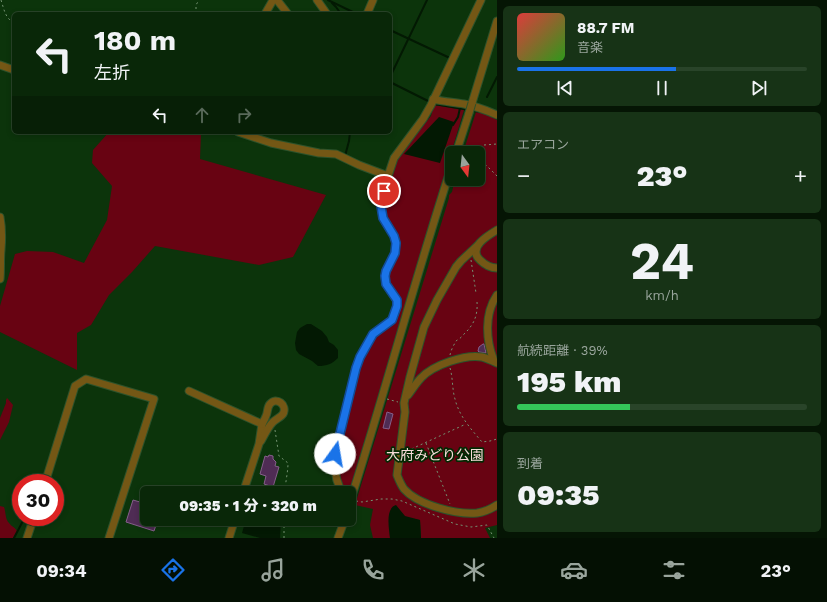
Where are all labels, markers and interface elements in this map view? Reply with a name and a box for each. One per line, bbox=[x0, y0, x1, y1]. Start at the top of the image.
text: 88.7 FM bbox=[577, 19, 634, 37]
text: 180 m bbox=[94, 24, 176, 57]
icon: left bbox=[28, 28, 80, 80]
text: 音楽 bbox=[577, 40, 603, 55]
text: 左折 bbox=[94, 62, 130, 83]
icon: previous bbox=[554, 77, 576, 99]
icon: pause bbox=[651, 77, 673, 99]
icon: next bbox=[748, 77, 770, 99]
icon: left bbox=[149, 104, 171, 126]
icon: ahead bbox=[191, 104, 213, 126]
icon: right bbox=[233, 104, 255, 126]
text: エアコン bbox=[517, 137, 569, 152]
north arrow bbox=[445, 146, 485, 186]
map controls bbox=[445, 146, 485, 186]
text: 23° bbox=[636, 158, 688, 193]
text: − bbox=[517, 163, 530, 188]
text: + bbox=[794, 163, 807, 188]
pin bbox=[367, 174, 401, 208]
icon: arrive bbox=[373, 180, 395, 202]
text: 24 bbox=[630, 231, 694, 292]
text: km/h bbox=[645, 288, 679, 303]
text: 航続距離 · 39% bbox=[517, 343, 608, 358]
text: 195 km bbox=[517, 364, 621, 399]
position arrow bbox=[314, 433, 356, 475]
park label: 大府みどり公園 bbox=[386, 447, 484, 463]
text: 到着 bbox=[517, 456, 543, 471]
speed limit sign: 30 bbox=[12, 474, 64, 526]
text: 09:35 bbox=[517, 477, 600, 512]
text: 09:35 · 1 分 · 320 m bbox=[179, 497, 317, 515]
icon: directions bbox=[159, 556, 187, 584]
icon: music bbox=[259, 556, 287, 584]
icon: phone bbox=[359, 556, 387, 584]
icon: climate bbox=[460, 556, 488, 584]
icon: car bbox=[560, 556, 588, 584]
icon: filters bbox=[660, 556, 688, 584]
text: 09:34 bbox=[36, 560, 87, 581]
text: 23° bbox=[761, 560, 791, 581]

